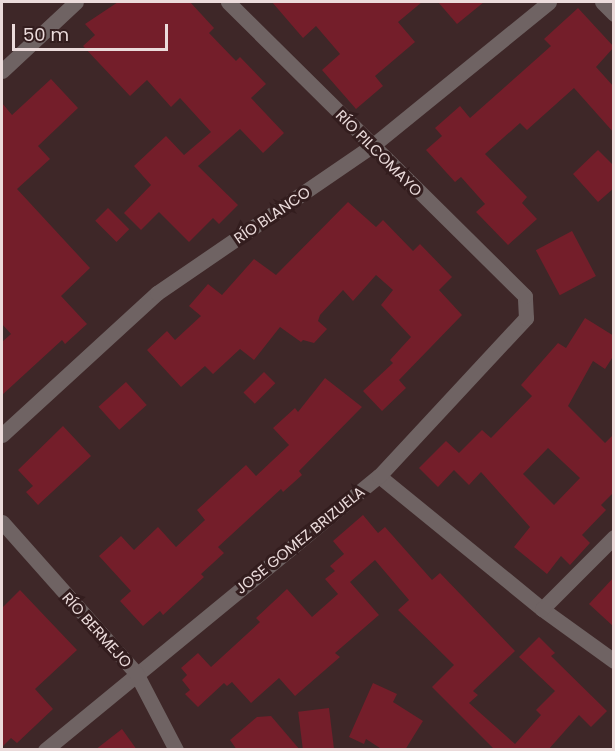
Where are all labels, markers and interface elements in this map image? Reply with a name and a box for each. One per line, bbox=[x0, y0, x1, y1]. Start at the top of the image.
scale bar bbox=[15, 12, 171, 50]
text: 50 m bbox=[23, 22, 69, 47]
street label: RÍO PILCOMAYO bbox=[332, 106, 426, 200]
street label: RÍO BLANCO bbox=[230, 183, 314, 247]
street label: JOSE GOMEZ BRIZUELA bbox=[232, 482, 368, 598]
street label: RÍO BERMEJO bbox=[59, 589, 135, 671]

